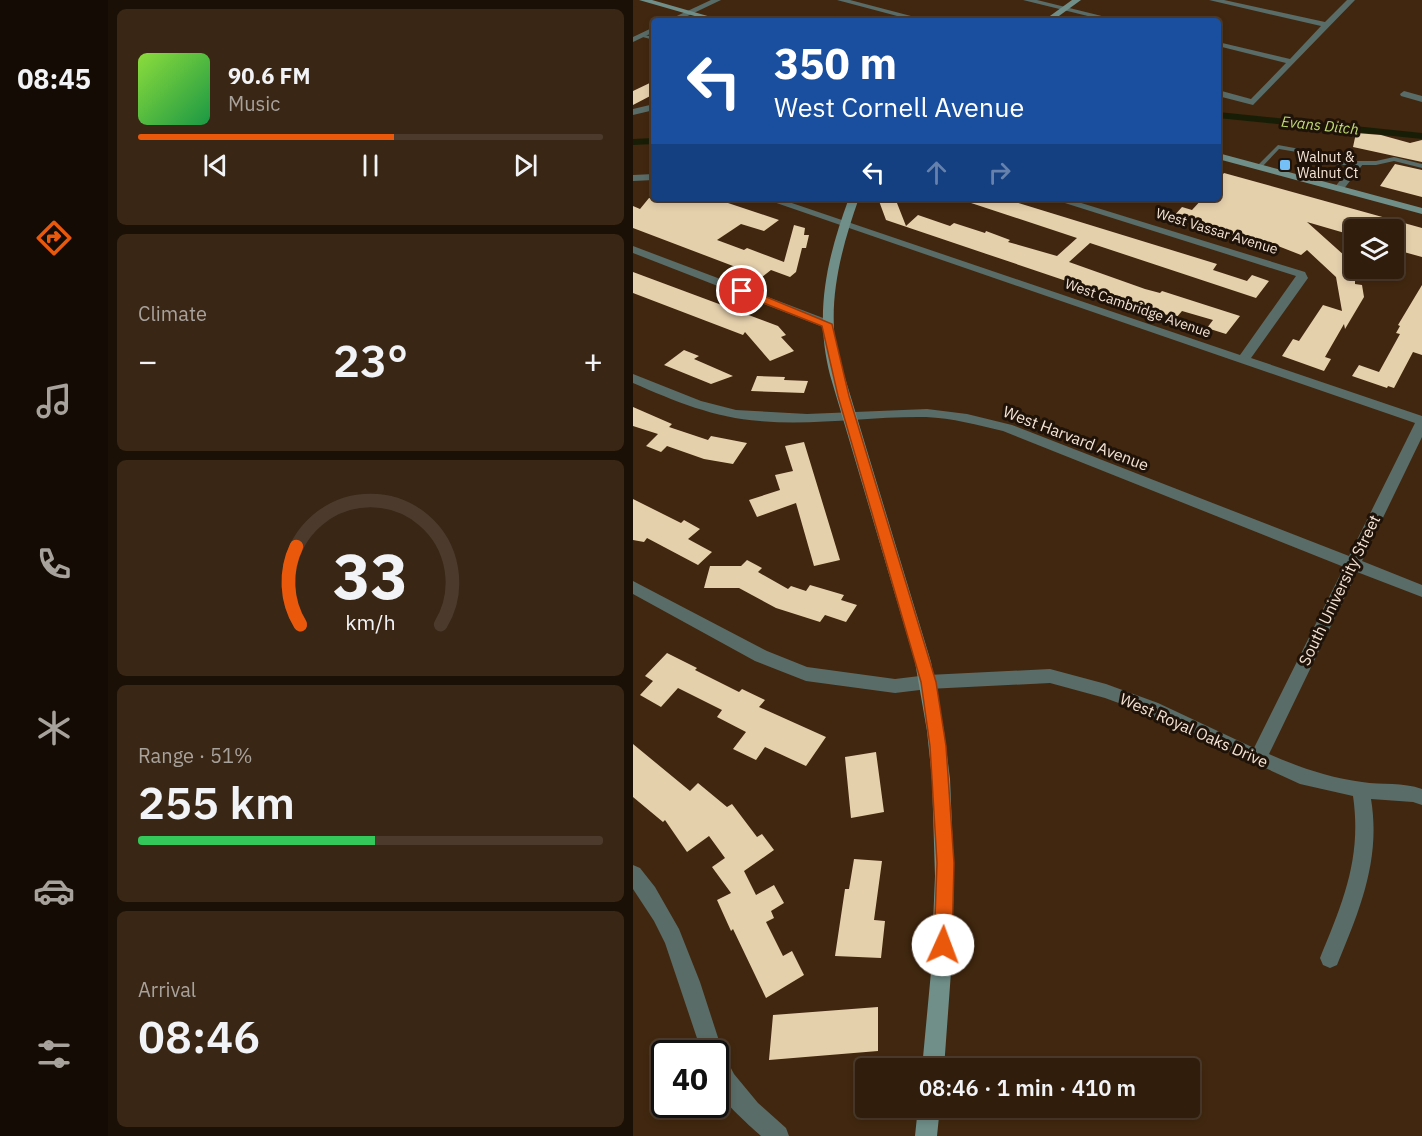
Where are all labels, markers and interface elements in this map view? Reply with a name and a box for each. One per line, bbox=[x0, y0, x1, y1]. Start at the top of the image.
text: 350 m bbox=[774, 36, 897, 91]
icon: left bbox=[675, 42, 753, 120]
text: 08:45 bbox=[17, 61, 91, 96]
text: 90.6 FM bbox=[228, 61, 311, 90]
text: West Cornell Avenue bbox=[774, 89, 1024, 124]
text: Music bbox=[228, 90, 280, 117]
water label: Evans Ditch bbox=[1280, 111, 1360, 139]
place label: Walnut & Walnut Ct bbox=[1297, 148, 1358, 182]
icon: previous bbox=[199, 149, 232, 182]
icon: pause bbox=[354, 149, 387, 182]
icon: next bbox=[509, 149, 542, 182]
icon: left bbox=[857, 156, 890, 189]
icon: ahead bbox=[920, 156, 953, 189]
icon: right bbox=[983, 156, 1016, 189]
marker: Walnut & Walnut Ct bbox=[1278, 158, 1292, 172]
street label: West Vassar Avenue bbox=[1154, 204, 1281, 258]
icon: directions bbox=[33, 217, 75, 259]
map controls bbox=[1344, 219, 1404, 279]
button: layers bbox=[1344, 219, 1404, 279]
pin bbox=[716, 265, 767, 316]
icon: arrive bbox=[725, 274, 758, 307]
street label: West Cambridge Avenue bbox=[1063, 275, 1214, 342]
text: Climate bbox=[138, 300, 207, 327]
text: 23° bbox=[333, 331, 408, 389]
text: − bbox=[138, 339, 158, 382]
text: + bbox=[583, 339, 603, 382]
icon: music bbox=[33, 380, 75, 422]
street label: West Harvard Avenue bbox=[1000, 401, 1152, 475]
street label: South University Street bbox=[1294, 511, 1384, 669]
text: 33 bbox=[333, 535, 408, 616]
icon: phone bbox=[33, 543, 75, 585]
text: km/h bbox=[345, 608, 396, 636]
street label: West Royal Oaks Drive bbox=[1117, 688, 1271, 772]
icon: climate bbox=[33, 707, 75, 749]
text: Range · 51% bbox=[138, 742, 253, 769]
text: 255 km bbox=[138, 773, 295, 831]
icon: car bbox=[33, 870, 75, 912]
position arrow bbox=[911, 913, 975, 977]
text: Arrival bbox=[138, 976, 196, 1003]
text: 08:46 bbox=[138, 1007, 260, 1065]
icon: filters bbox=[33, 1033, 75, 1075]
speed limit sign: 40 bbox=[651, 1040, 729, 1118]
text: 08:46 · 1 min · 410 m bbox=[919, 1073, 1136, 1102]

